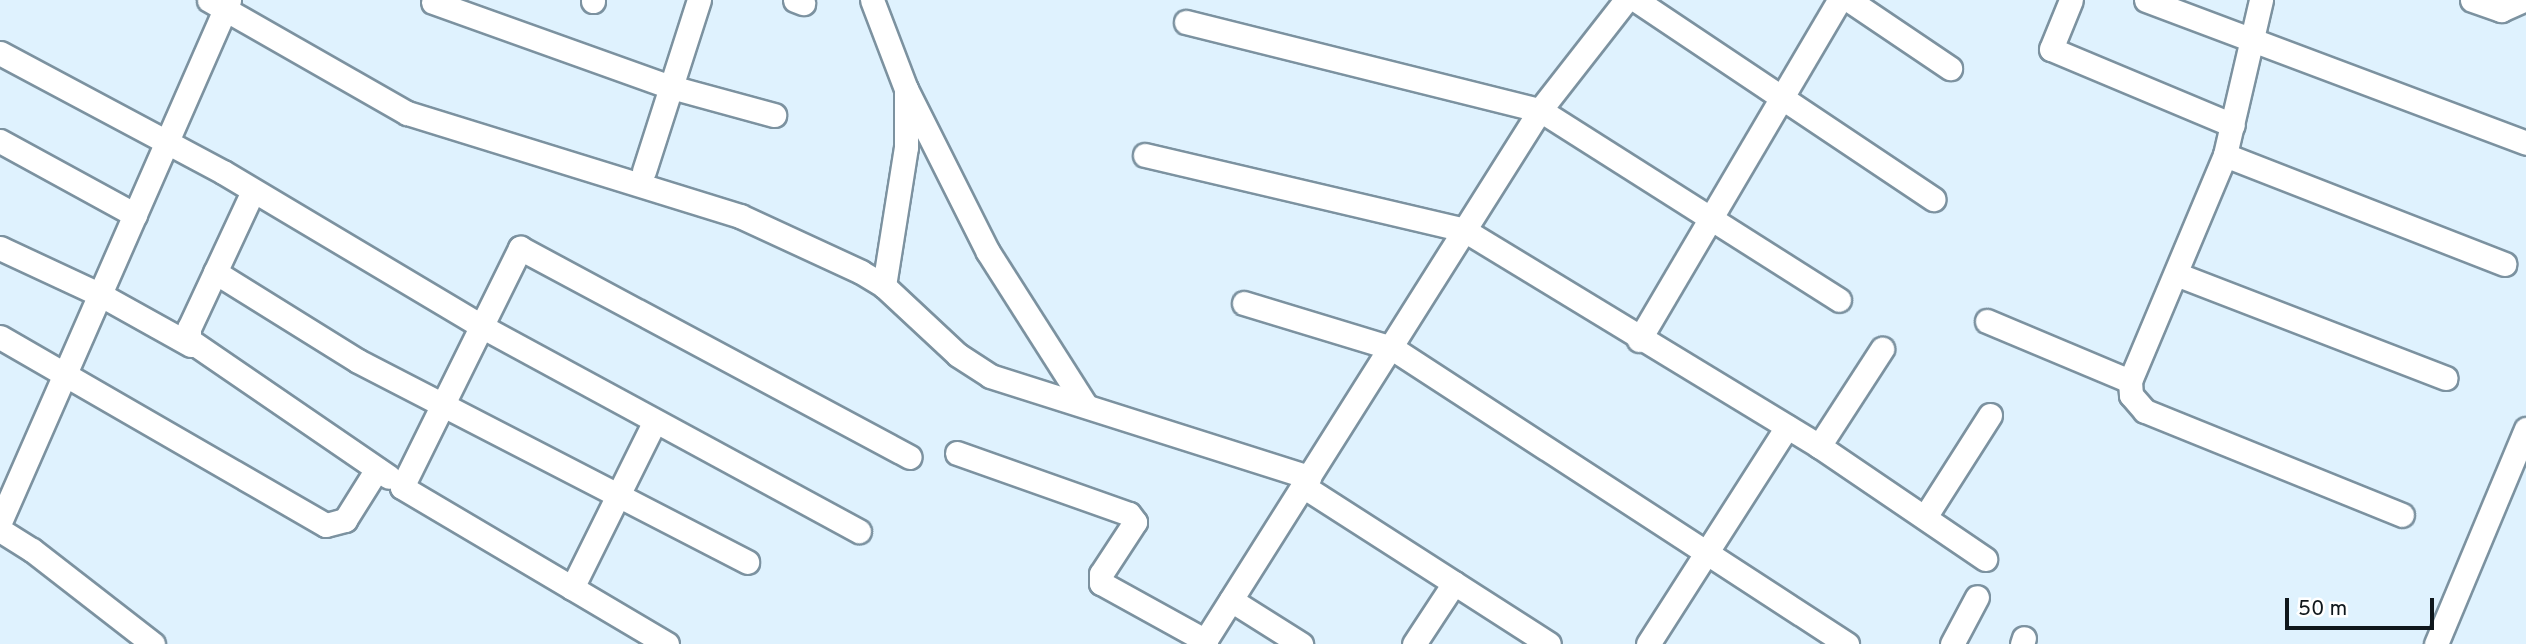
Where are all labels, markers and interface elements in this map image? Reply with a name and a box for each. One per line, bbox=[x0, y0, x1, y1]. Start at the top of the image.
scale bar bbox=[2288, 584, 2437, 628]
text: 50 m bbox=[2298, 596, 2347, 623]

